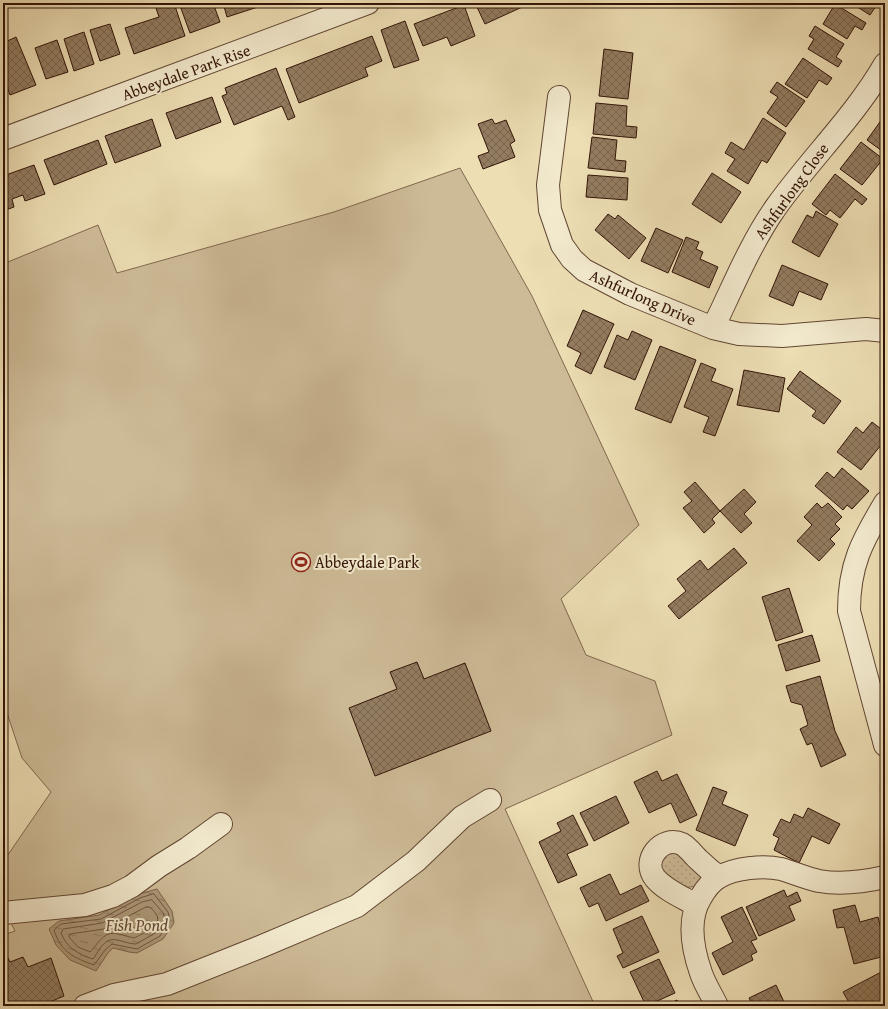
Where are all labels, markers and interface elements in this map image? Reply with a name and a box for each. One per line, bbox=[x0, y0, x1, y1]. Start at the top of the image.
street label: Abbeydale Park Rise bbox=[118, 38, 254, 106]
street label: Ashfurlong Close bbox=[748, 138, 834, 244]
street label: Ashfurlong Drive bbox=[586, 263, 700, 331]
place label: Abbeydale Park bbox=[315, 550, 420, 574]
sports icon: Abbeydale Park bbox=[290, 551, 312, 573]
water label: Fish Pond bbox=[105, 912, 168, 937]

